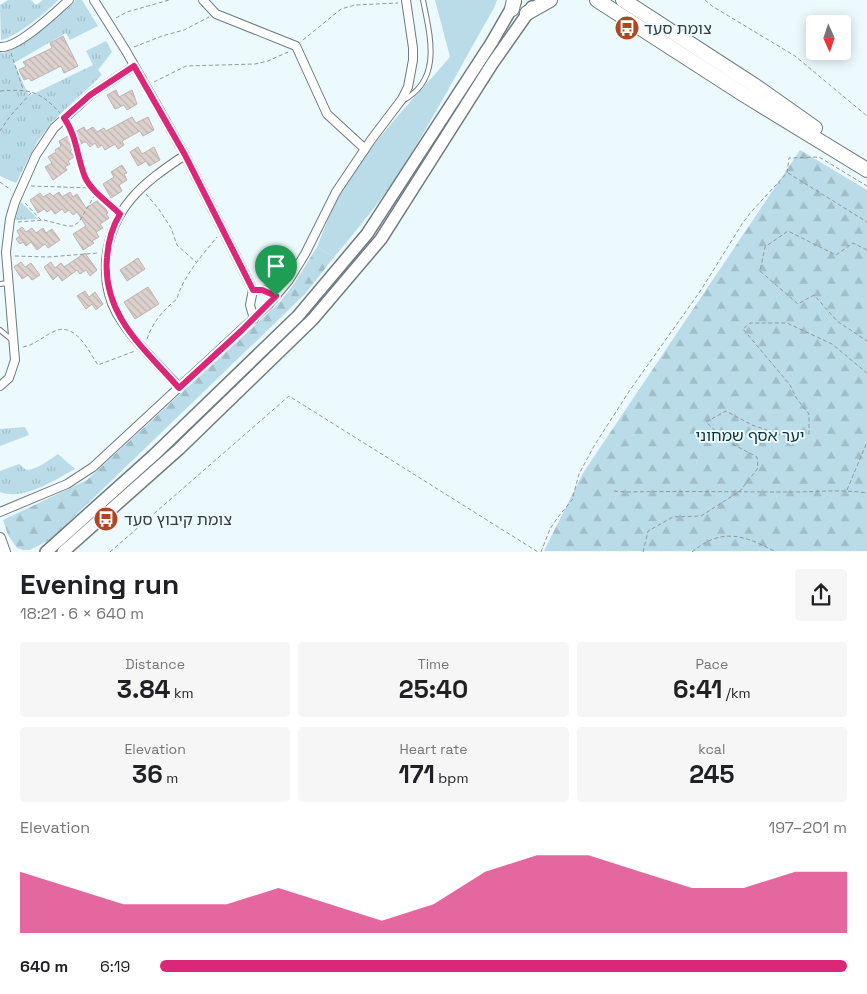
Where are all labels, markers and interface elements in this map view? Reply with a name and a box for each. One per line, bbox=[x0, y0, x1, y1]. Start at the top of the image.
bus stop icon: צומת סעד bbox=[614, 15, 640, 41]
north arrow bbox=[806, 15, 851, 60]
map controls bbox=[806, 15, 851, 60]
place label: צומת סעד bbox=[644, 18, 712, 39]
pin bbox=[255, 245, 297, 296]
icon: arrive bbox=[262, 252, 290, 280]
park label: יער אסף שמחוני bbox=[696, 425, 804, 446]
bus stop icon: צומת קיבוץ סעד bbox=[93, 506, 119, 532]
place label: צומת קיבוץ סעד bbox=[124, 509, 232, 530]
text: Evening run bbox=[20, 566, 179, 602]
button: share bbox=[795, 569, 847, 621]
text: 18:21 · 6 × 640 m bbox=[20, 603, 144, 624]
text: Distance bbox=[125, 655, 185, 673]
text: Time bbox=[418, 655, 449, 673]
text: Pace bbox=[695, 655, 728, 673]
text: 3.84 bbox=[117, 673, 170, 705]
text: 25:40 bbox=[399, 673, 468, 705]
text: 6:41 bbox=[673, 673, 722, 705]
text: km bbox=[170, 684, 194, 702]
text: /km bbox=[722, 684, 751, 702]
text: Elevation bbox=[124, 740, 186, 758]
text: Heart rate bbox=[400, 740, 467, 758]
text: kcal bbox=[698, 740, 725, 758]
text: 36 bbox=[132, 758, 163, 790]
text: 171 bbox=[399, 758, 435, 790]
text: 245 bbox=[689, 758, 735, 790]
text: m bbox=[163, 769, 178, 787]
text: bpm bbox=[435, 769, 468, 787]
text: Elevation bbox=[20, 817, 90, 838]
text: 197–201 m bbox=[769, 817, 847, 838]
text: 640 m bbox=[20, 956, 68, 977]
text: 6:19 bbox=[100, 956, 130, 977]

